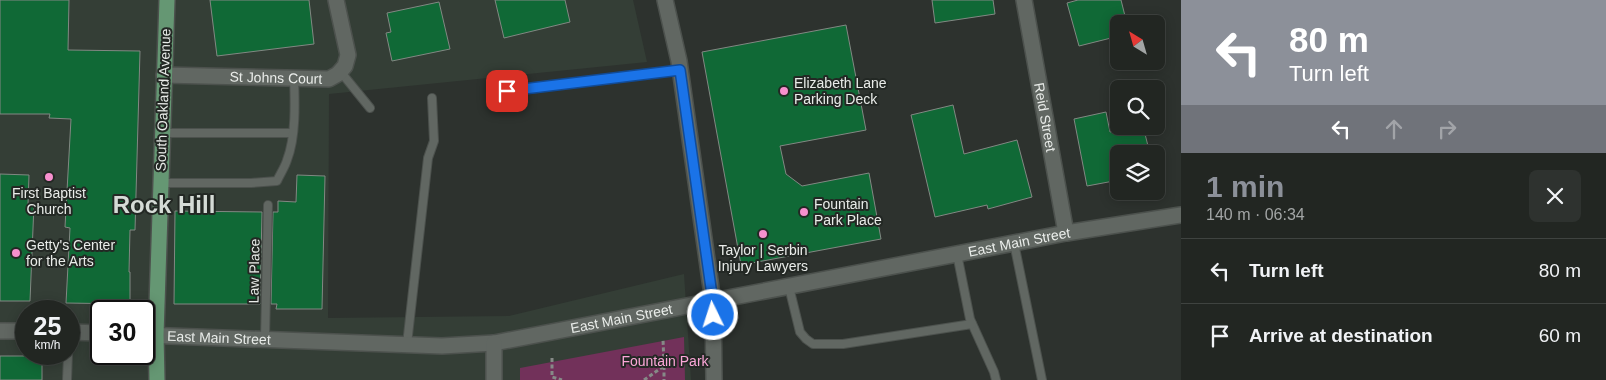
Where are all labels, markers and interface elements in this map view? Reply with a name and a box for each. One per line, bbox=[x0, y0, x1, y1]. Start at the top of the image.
north arrow bbox=[1110, 15, 1165, 70]
map controls bbox=[1110, 15, 1165, 200]
icon: left bbox=[1206, 20, 1271, 85]
text: 80 m bbox=[1289, 20, 1369, 59]
street label: South Oakland Avenue bbox=[153, 28, 173, 172]
text: Turn left bbox=[1289, 61, 1369, 86]
street label: St Johns Court bbox=[229, 69, 323, 87]
pin bbox=[486, 70, 528, 112]
place label: Elizabeth Lane Parking Deck bbox=[794, 75, 887, 107]
icon: arrive bbox=[493, 77, 521, 105]
button: search bbox=[1110, 80, 1165, 135]
street label: Reid Street bbox=[1031, 81, 1059, 153]
marker: Elizabeth Lane Parking Deck bbox=[778, 85, 790, 97]
icon: left bbox=[1327, 115, 1355, 143]
icon: ahead bbox=[1380, 115, 1408, 143]
icon: right bbox=[1433, 115, 1461, 143]
button: layers bbox=[1110, 145, 1165, 200]
text: 1 min bbox=[1206, 170, 1284, 203]
button: close bbox=[1529, 170, 1581, 222]
marker: First Baptist Church bbox=[43, 171, 55, 183]
place label: First Baptist Church bbox=[12, 185, 86, 217]
district label: Rock Hill bbox=[113, 191, 215, 218]
place label: Fountain Park Place bbox=[814, 196, 882, 228]
marker: Fountain Park Place bbox=[798, 206, 810, 218]
text: 140 m · 06:34 bbox=[1206, 206, 1305, 223]
street label: East Main Street bbox=[967, 224, 1071, 260]
marker: Taylor | Serbin Injury Lawyers bbox=[757, 228, 769, 240]
place label: Getty's Center for the Arts bbox=[26, 237, 115, 269]
street label: Law Place bbox=[245, 238, 263, 303]
place label: Taylor | Serbin Injury Lawyers bbox=[718, 242, 808, 274]
marker: Getty's Center for the Arts bbox=[10, 247, 22, 259]
icon: left bbox=[1206, 257, 1234, 285]
text: Turn left bbox=[1249, 260, 1324, 281]
text: 80 m bbox=[1539, 260, 1581, 281]
position arrow bbox=[686, 288, 738, 340]
speed limit sign: 30 bbox=[90, 300, 155, 365]
street label: East Main Street bbox=[569, 301, 674, 336]
text: 25 bbox=[34, 312, 61, 340]
icon: arrive bbox=[1206, 322, 1234, 350]
text: Arrive at destination bbox=[1249, 325, 1433, 346]
text: 60 m bbox=[1539, 325, 1581, 346]
street label: East Main Street bbox=[167, 328, 271, 348]
text: km/h bbox=[34, 338, 61, 352]
park label: Fountain Park bbox=[621, 353, 710, 369]

